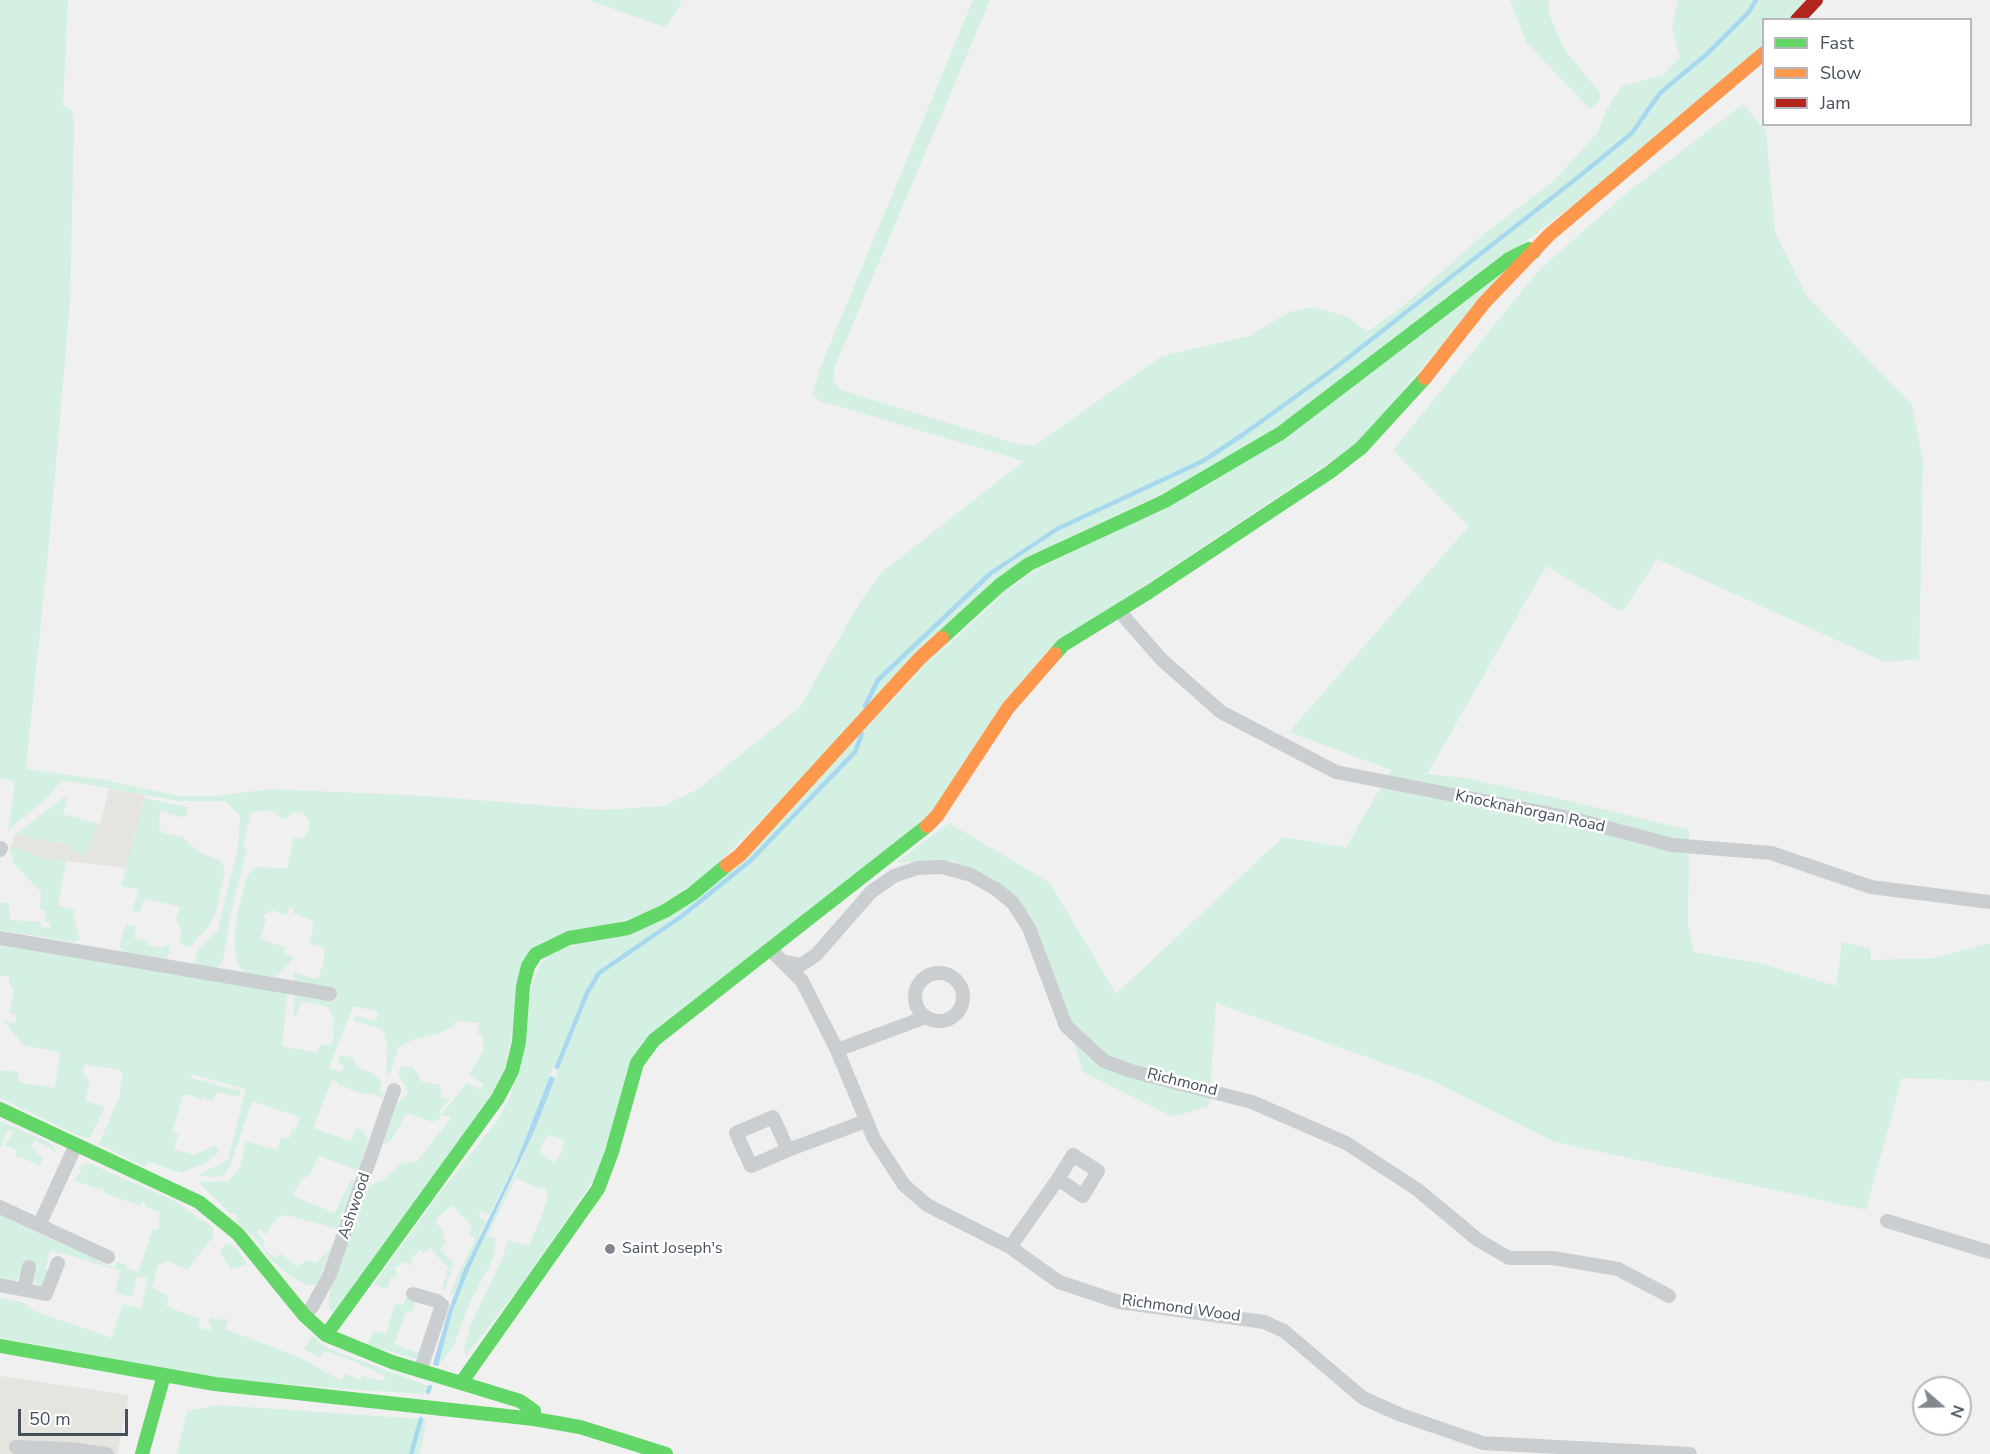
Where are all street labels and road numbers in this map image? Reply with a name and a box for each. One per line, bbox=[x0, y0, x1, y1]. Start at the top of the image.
street label: Knocknahorgan Road bbox=[1453, 787, 1607, 837]
street label: Richmond bbox=[1145, 1065, 1219, 1101]
street label: Ashwood bbox=[335, 1170, 375, 1242]
street label: Richmond Wood bbox=[1120, 1291, 1242, 1327]

